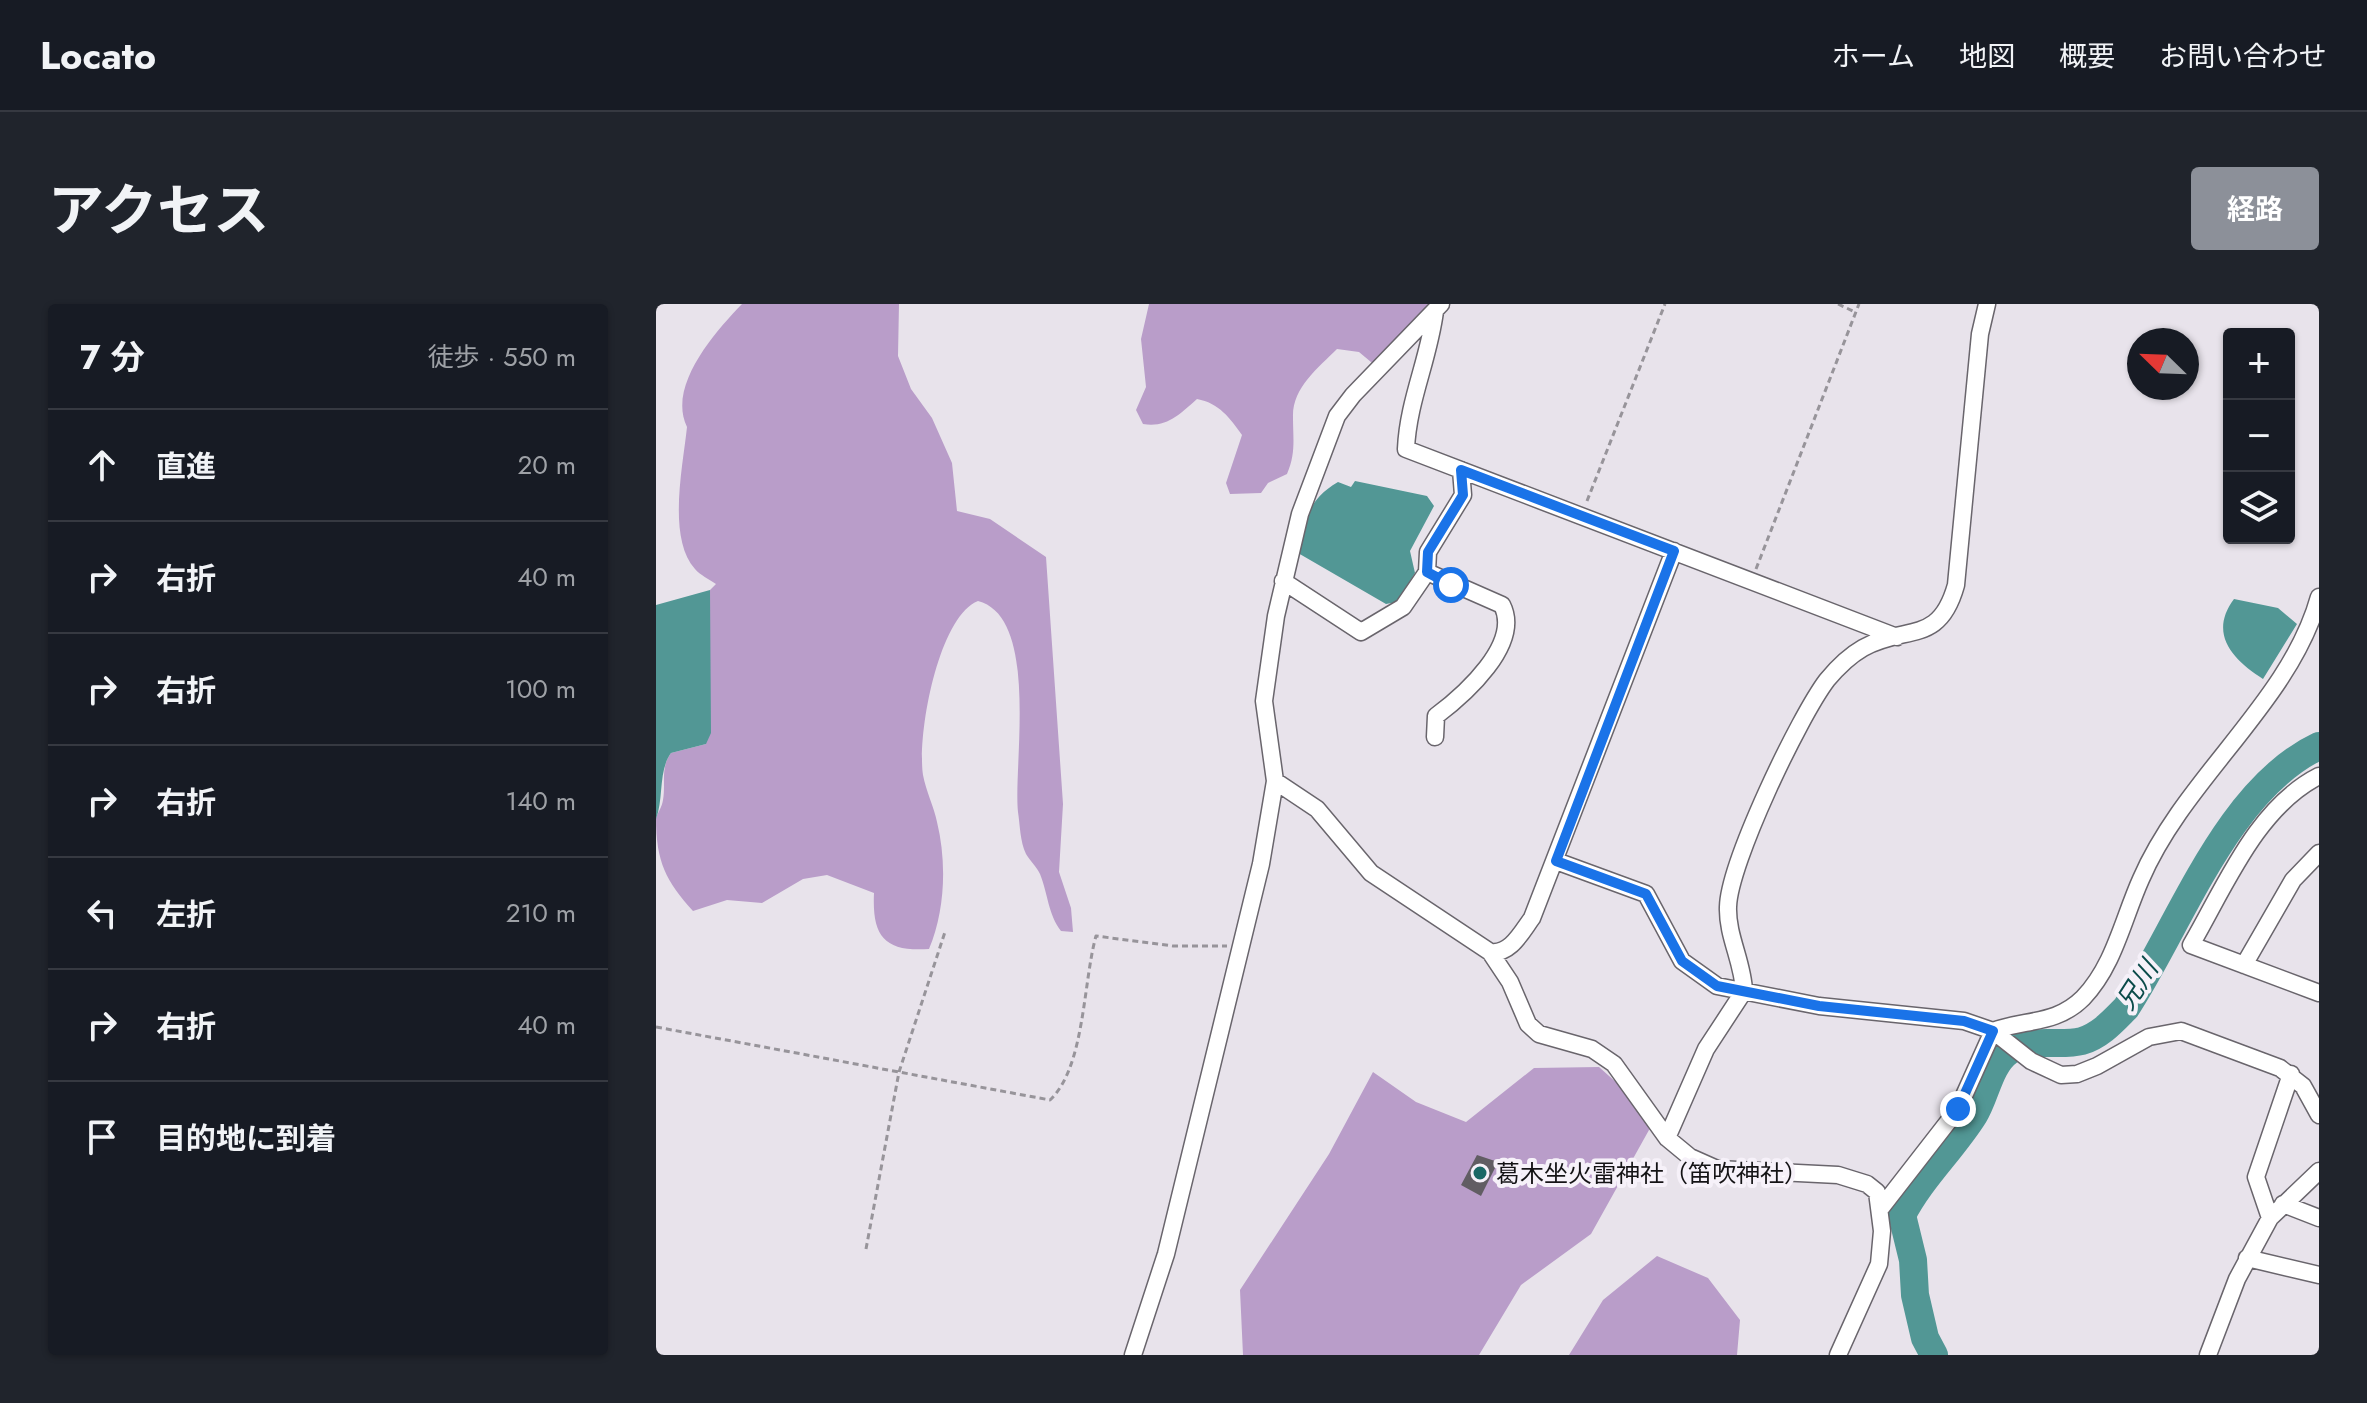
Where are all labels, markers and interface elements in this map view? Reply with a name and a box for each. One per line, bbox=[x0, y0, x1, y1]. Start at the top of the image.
text: Locato bbox=[40, 28, 156, 83]
text: ホーム bbox=[1832, 36, 1915, 77]
text: 地図 bbox=[1959, 36, 2015, 77]
text: 概要 bbox=[2059, 36, 2115, 77]
text: お問い合わせ bbox=[2159, 36, 2327, 77]
button: 経路 bbox=[2191, 167, 2319, 250]
text: アクセス bbox=[48, 170, 269, 251]
north arrow bbox=[2127, 328, 2199, 400]
map controls bbox=[2223, 328, 2295, 544]
button: + bbox=[2223, 328, 2295, 400]
text: 7 分 bbox=[80, 333, 145, 382]
text: 徒歩 · 550 m bbox=[428, 338, 576, 376]
button: − bbox=[2223, 400, 2295, 472]
icon: ahead bbox=[80, 443, 124, 487]
text: 直進 bbox=[156, 445, 216, 488]
text: 20 m bbox=[518, 446, 576, 484]
button: layers bbox=[2223, 472, 2295, 544]
icon: right bbox=[80, 555, 124, 599]
text: 右折 bbox=[156, 557, 216, 600]
text: 40 m bbox=[517, 558, 576, 596]
route start bbox=[1433, 567, 1469, 603]
icon: right bbox=[80, 667, 124, 711]
text: 右折 bbox=[156, 669, 216, 712]
text: 100 m bbox=[505, 670, 576, 708]
icon: right bbox=[80, 779, 124, 823]
text: 右折 bbox=[156, 781, 216, 824]
text: 140 m bbox=[505, 782, 576, 820]
icon: left bbox=[80, 891, 124, 935]
text: 左折 bbox=[156, 893, 216, 936]
text: 210 m bbox=[506, 894, 576, 932]
water label: 兄川 bbox=[2107, 950, 2169, 1017]
icon: right bbox=[80, 1003, 124, 1047]
text: 右折 bbox=[156, 1005, 216, 1048]
text: 40 m bbox=[517, 1006, 576, 1044]
route end bbox=[1940, 1091, 1976, 1127]
icon: arrive bbox=[80, 1115, 124, 1159]
text: 目的地に到着 bbox=[156, 1117, 336, 1160]
place label: 葛木坐火雷神社（笛吹神社） bbox=[1496, 1156, 1808, 1191]
marker: 葛木坐火雷神社（笛吹神社） bbox=[1471, 1164, 1489, 1182]

